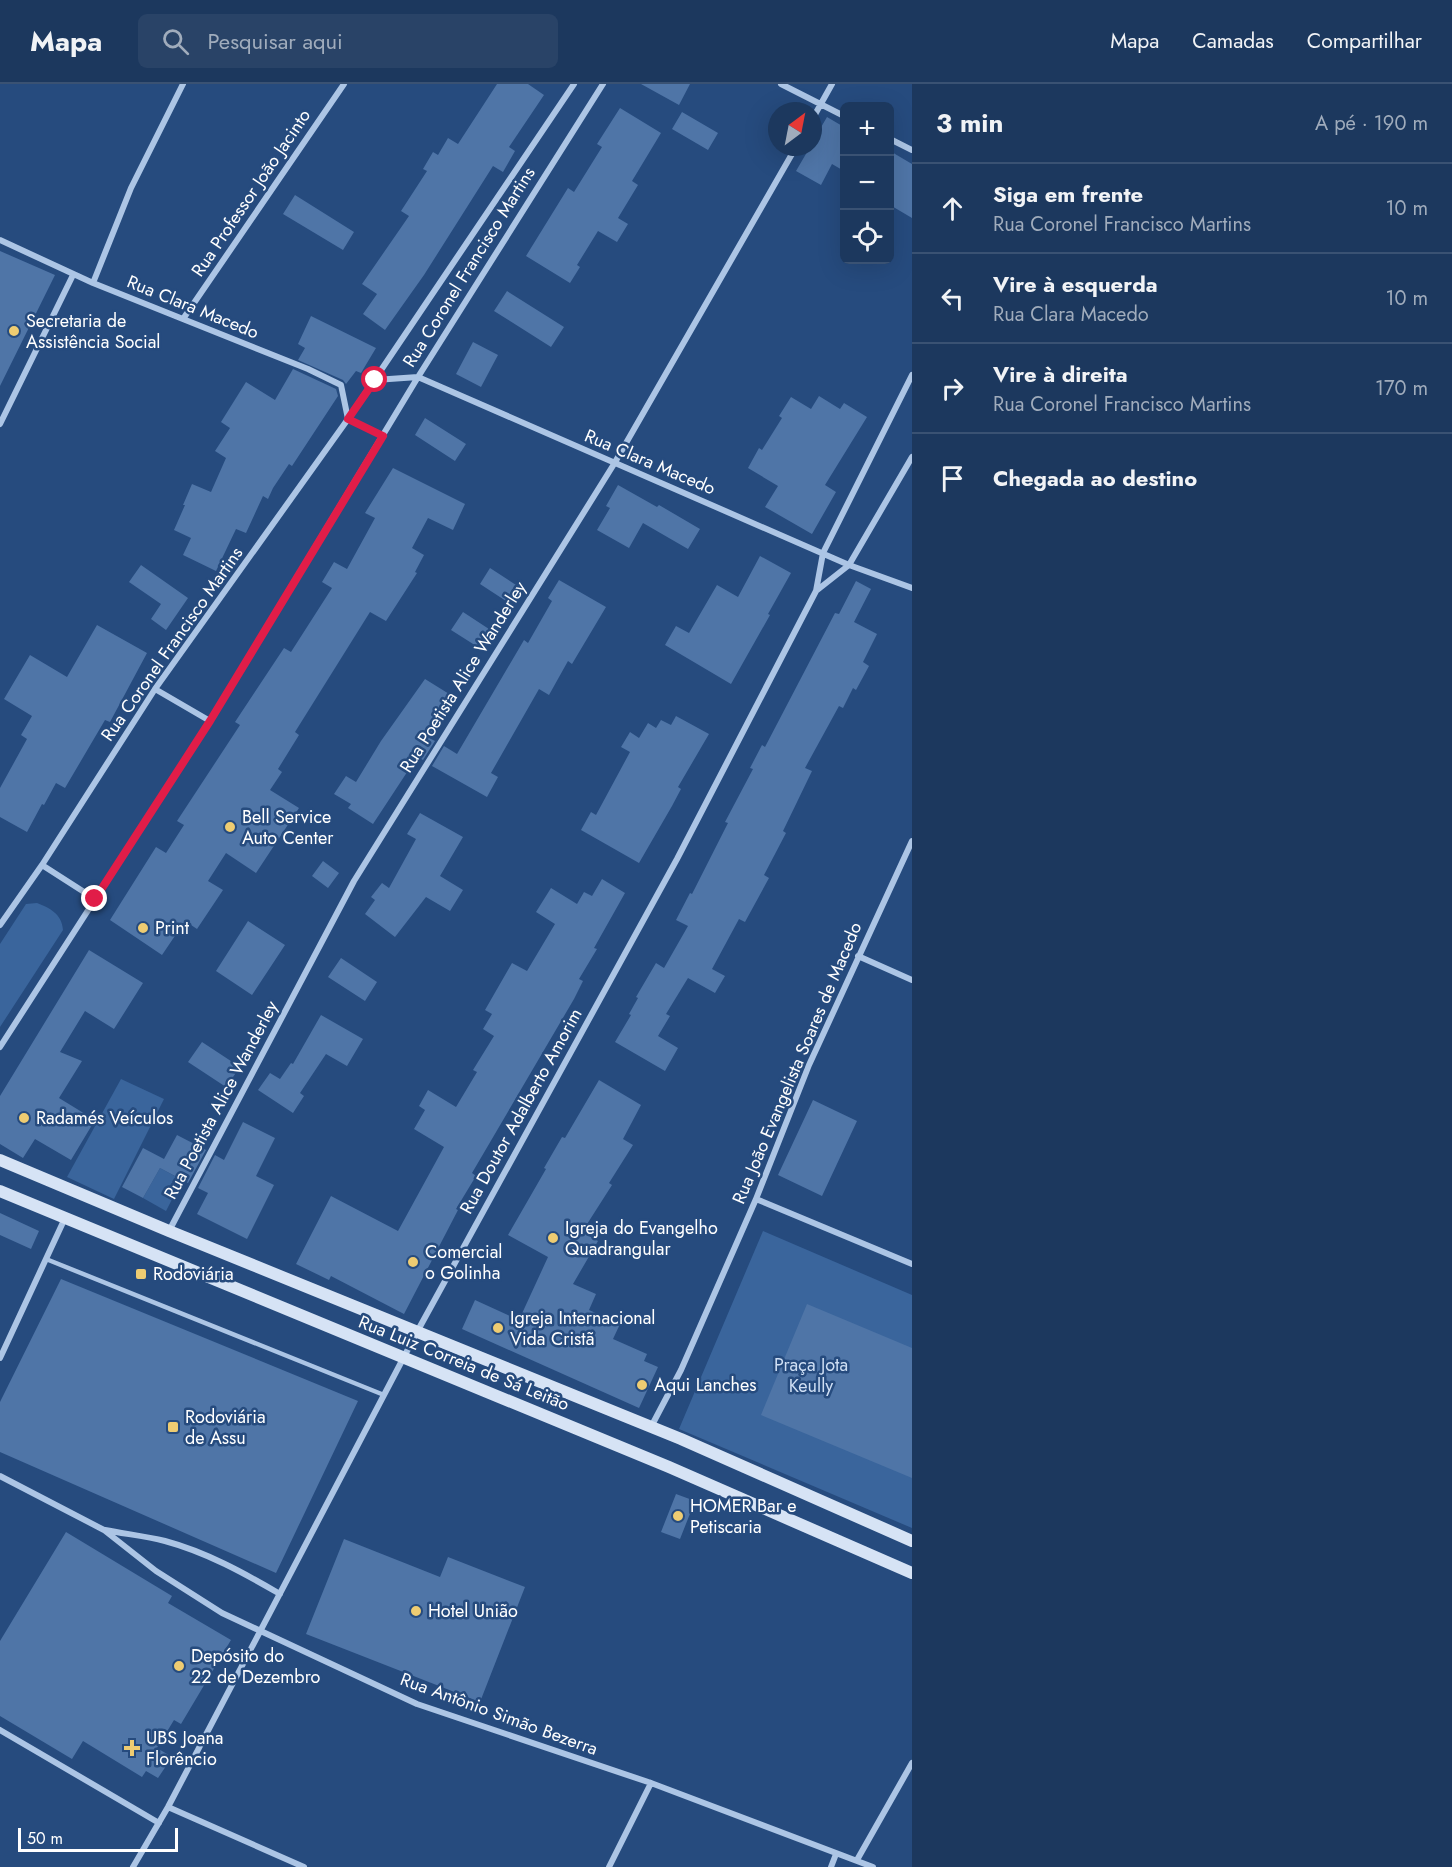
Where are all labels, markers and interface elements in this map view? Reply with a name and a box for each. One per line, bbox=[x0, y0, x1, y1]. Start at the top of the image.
search box bbox=[138, 14, 558, 68]
text: Mapa bbox=[30, 21, 102, 62]
icon: search bbox=[159, 25, 192, 58]
text: Pesquisar aqui bbox=[207, 25, 343, 57]
text: Mapa bbox=[1110, 26, 1159, 56]
text: Camadas bbox=[1192, 26, 1274, 56]
text: Compartilhar bbox=[1307, 26, 1422, 56]
north arrow bbox=[768, 102, 822, 156]
map controls bbox=[840, 102, 894, 264]
button: + bbox=[840, 102, 894, 156]
street label: Rua Professor João Jacinto bbox=[185, 104, 317, 282]
text: 3 min bbox=[936, 104, 1003, 142]
text: A pé · 190 m bbox=[1315, 109, 1428, 138]
button: − bbox=[840, 156, 894, 210]
street label: Rua Coronel Francisco Martins bbox=[396, 162, 542, 372]
text: Siga em frente bbox=[993, 178, 1143, 210]
icon: ahead bbox=[936, 192, 969, 225]
text: 10 m bbox=[1385, 194, 1428, 223]
button: locate bbox=[840, 210, 894, 264]
text: Rua Coronel Francisco Martins bbox=[993, 210, 1251, 239]
text: Vire à esquerda bbox=[993, 268, 1158, 300]
street label: Rua Clara Macedo bbox=[123, 269, 263, 345]
icon: left bbox=[936, 282, 969, 315]
text: 10 m bbox=[1385, 284, 1428, 313]
text: Rua Clara Macedo bbox=[993, 300, 1149, 329]
place label: Secretaria de Assistência Social bbox=[26, 308, 160, 355]
marker: Secretaria de Assistência Social bbox=[7, 324, 21, 338]
text: Vire à direita bbox=[993, 358, 1128, 390]
route start bbox=[361, 366, 387, 392]
icon: right bbox=[936, 372, 969, 405]
text: 170 m bbox=[1375, 374, 1428, 403]
text: Rua Coronel Francisco Martins bbox=[993, 390, 1251, 419]
street label: Rua Clara Macedo bbox=[580, 423, 720, 501]
icon: arrive bbox=[936, 462, 969, 495]
text: Chegada ao destino bbox=[993, 462, 1197, 494]
street label: Rua Coronel Francisco Martins bbox=[95, 541, 249, 747]
street label: Rua Poetista Alice Wanderley bbox=[393, 576, 533, 778]
place label: Bell Service Auto Center bbox=[242, 804, 334, 851]
marker: Bell Service Auto Center bbox=[223, 820, 237, 834]
route end bbox=[81, 885, 107, 911]
place label: Print bbox=[155, 915, 190, 941]
street label: Rua João Evangelista Soares de Macedo bbox=[726, 918, 868, 1208]
marker: Print bbox=[136, 921, 150, 935]
street label: Rua Poetista Alice Wanderley bbox=[158, 996, 285, 1204]
street label: Rua Doutor Adalberto Amorim bbox=[453, 1003, 589, 1219]
place label: Radamés Veículos bbox=[36, 1105, 173, 1131]
marker: Radamés Veículos bbox=[17, 1111, 31, 1125]
place label: Igreja do Evangelho Quadrangular bbox=[565, 1215, 718, 1262]
marker: Igreja do Evangelho Quadrangular bbox=[546, 1231, 560, 1245]
place label: Comercial o Golinha bbox=[425, 1239, 502, 1286]
marker: Comercial o Golinha bbox=[406, 1255, 420, 1269]
place label: Rodoviária bbox=[153, 1261, 234, 1287]
marker: Rodoviária bbox=[134, 1267, 148, 1281]
place label: Igreja Internacional Vida Cristã bbox=[510, 1305, 656, 1352]
street label: Rua Luiz Correia de Sá Leitão bbox=[355, 1309, 573, 1417]
marker: Igreja Internacional Vida Cristã bbox=[491, 1321, 505, 1335]
park label: Praça Jota Keully bbox=[774, 1352, 848, 1399]
place label: Aqui Lanches bbox=[654, 1372, 756, 1398]
marker: Aqui Lanches bbox=[635, 1378, 649, 1392]
place label: Rodoviária de Assu bbox=[185, 1404, 266, 1451]
marker: Rodoviária de Assu bbox=[166, 1420, 180, 1434]
place label: HOMER Bar e Petiscaria bbox=[690, 1493, 797, 1540]
marker: HOMER Bar e Petiscaria bbox=[671, 1509, 685, 1523]
place label: Hotel União bbox=[428, 1598, 518, 1624]
marker: Hotel União bbox=[409, 1604, 423, 1618]
place label: Depósito do 22 de Dezembro bbox=[191, 1643, 321, 1690]
marker: Depósito do 22 de Dezembro bbox=[172, 1659, 186, 1673]
street label: Rua Antônio Simão Bezerra bbox=[397, 1666, 601, 1762]
place label: UBS Joana Florêncio bbox=[146, 1725, 224, 1772]
marker: UBS Joana Florêncio bbox=[123, 1739, 141, 1757]
scale bar bbox=[18, 1825, 178, 1852]
text: 50 m bbox=[27, 1827, 63, 1850]

